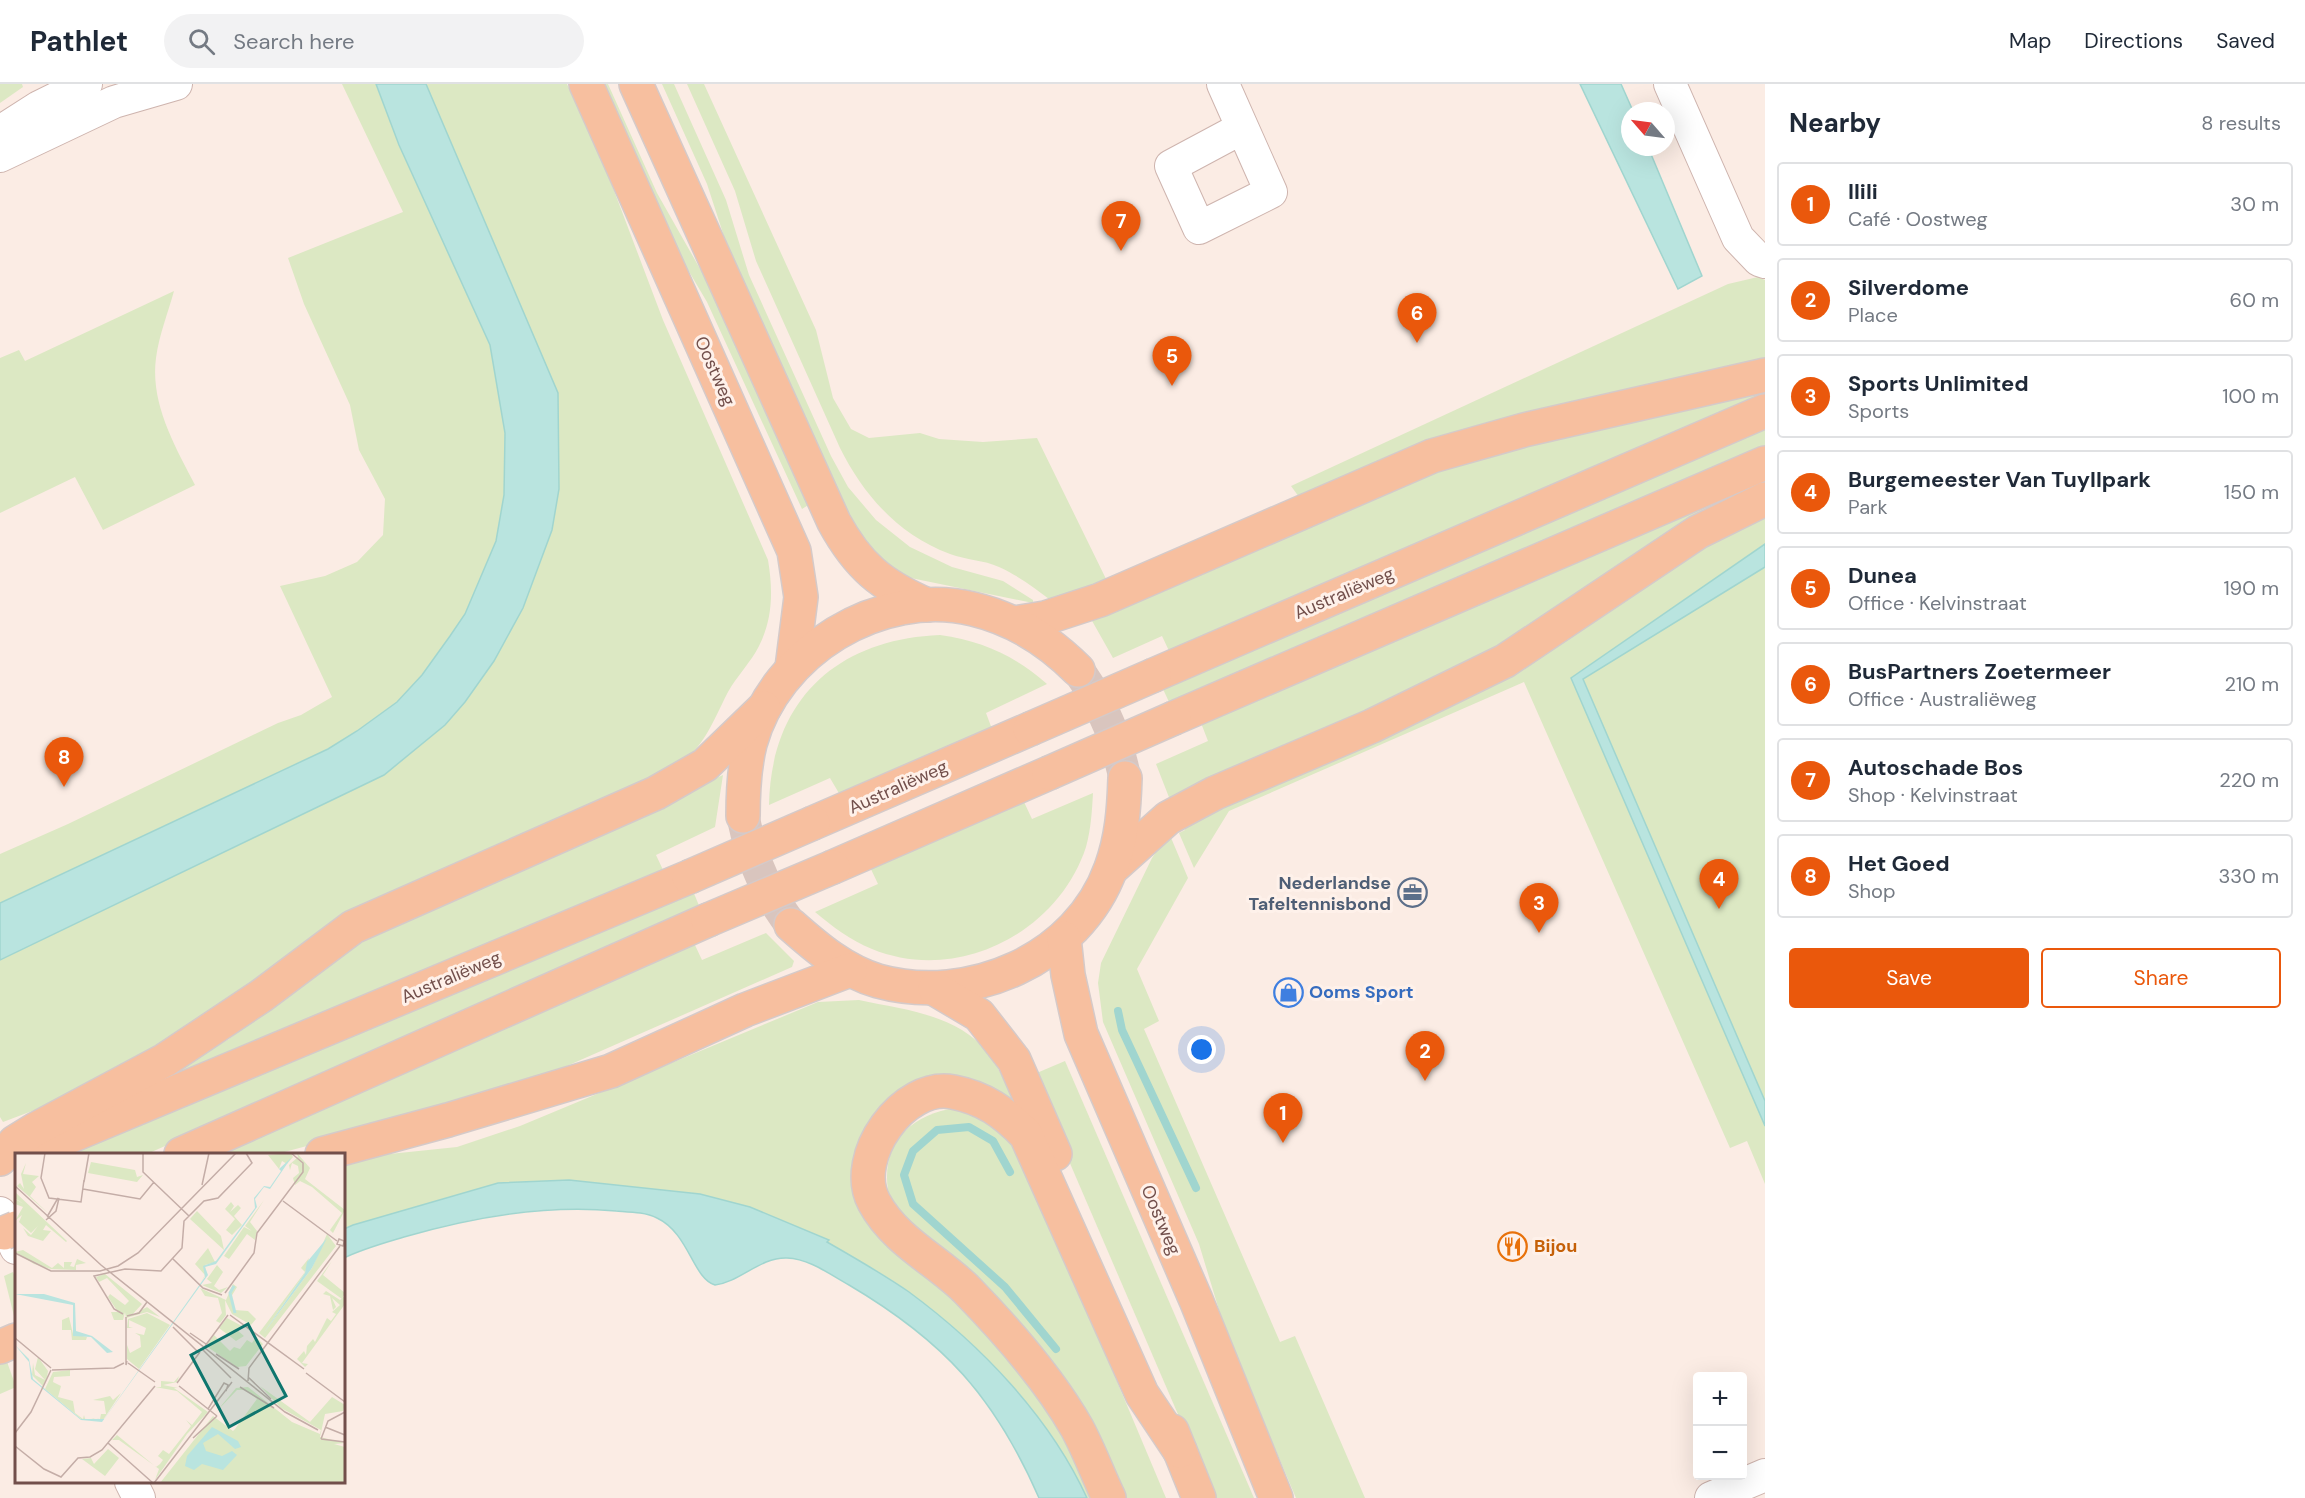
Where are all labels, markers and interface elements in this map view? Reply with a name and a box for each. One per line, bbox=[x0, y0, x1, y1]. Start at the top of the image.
search box bbox=[164, 14, 584, 68]
text: Pathlet bbox=[30, 23, 128, 60]
icon: search bbox=[185, 25, 218, 58]
text: Search here bbox=[233, 27, 355, 56]
text: Map bbox=[2009, 27, 2051, 55]
text: Directions bbox=[2084, 27, 2183, 55]
text: Saved bbox=[2216, 27, 2275, 55]
north arrow bbox=[1621, 102, 1675, 156]
text: Nearby bbox=[1789, 106, 1881, 140]
text: 8 results bbox=[2201, 110, 2281, 136]
text: Ilili bbox=[1848, 177, 1878, 206]
text: 1 bbox=[1807, 191, 1814, 217]
text: 30 m bbox=[2230, 191, 2279, 217]
pin: 7 bbox=[1102, 202, 1140, 251]
text: Café · Oostweg bbox=[1848, 206, 1988, 232]
text: Silverdome bbox=[1848, 273, 1969, 302]
text: 2 bbox=[1805, 287, 1816, 313]
text: 60 m bbox=[2230, 287, 2279, 313]
pin: 6 bbox=[1398, 294, 1436, 343]
text: Place bbox=[1848, 302, 1898, 328]
street label: Oostweg bbox=[689, 332, 741, 410]
pin: 5 bbox=[1152, 336, 1192, 386]
text: Sports Unlimited bbox=[1848, 369, 2029, 398]
text: 3 bbox=[1804, 383, 1817, 409]
text: 100 m bbox=[2222, 383, 2279, 409]
text: Sports bbox=[1848, 398, 1909, 424]
text: Burgemeester Van Tuyllpark bbox=[1848, 465, 2151, 494]
text: 4 bbox=[1804, 479, 1817, 505]
text: 150 m bbox=[2224, 479, 2279, 505]
text: Park bbox=[1848, 494, 1888, 520]
street label: Australiëweg bbox=[1291, 561, 1397, 625]
text: Dunea bbox=[1848, 561, 1917, 590]
text: 5 bbox=[1804, 575, 1817, 601]
text: 190 m bbox=[2223, 575, 2279, 601]
text: Office · Kelvinstraat bbox=[1848, 590, 2027, 616]
text: BusPartners Zoetermeer bbox=[1848, 657, 2111, 686]
text: 6 bbox=[1804, 671, 1817, 697]
text: 210 m bbox=[2224, 671, 2279, 697]
text: Office · Australiëweg bbox=[1848, 686, 2037, 712]
pin: 8 bbox=[44, 738, 84, 787]
text: Autoschade Bos bbox=[1848, 753, 2023, 782]
street label: Australiëweg bbox=[845, 754, 951, 820]
text: 7 bbox=[1805, 767, 1816, 793]
text: 220 m bbox=[2219, 767, 2279, 793]
text: Shop · Kelvinstraat bbox=[1848, 782, 2018, 808]
text: Het Goed bbox=[1848, 849, 1950, 878]
pin: 4 bbox=[1700, 860, 1738, 909]
text: 8 bbox=[1804, 863, 1817, 889]
text: 330 m bbox=[2219, 863, 2279, 889]
place label: Nederlandse Tafeltennisbond bbox=[1249, 871, 1391, 916]
office icon: Nederlandse Tafeltennisbond bbox=[1396, 877, 1428, 909]
text: Shop bbox=[1848, 878, 1895, 904]
pin: 3 bbox=[1520, 884, 1558, 933]
street label: Australiëweg bbox=[398, 945, 504, 1009]
button: Save bbox=[1789, 948, 2029, 1008]
button: Share bbox=[2041, 948, 2281, 1008]
shop icon: Ooms Sport bbox=[1272, 976, 1304, 1008]
place label: Ooms Sport bbox=[1309, 980, 1414, 1004]
pin: 2 bbox=[1406, 1032, 1444, 1081]
your location bbox=[1187, 1035, 1216, 1064]
pin: 1 bbox=[1264, 1094, 1302, 1143]
inset map bbox=[15, 1153, 345, 1483]
street label: Oostweg bbox=[1136, 1181, 1186, 1259]
restaurant icon: Bijou bbox=[1497, 1230, 1529, 1262]
place label: Bijou bbox=[1534, 1234, 1577, 1258]
map controls bbox=[1693, 1372, 1747, 1480]
button: + bbox=[1693, 1372, 1747, 1426]
button: − bbox=[1693, 1426, 1747, 1480]

